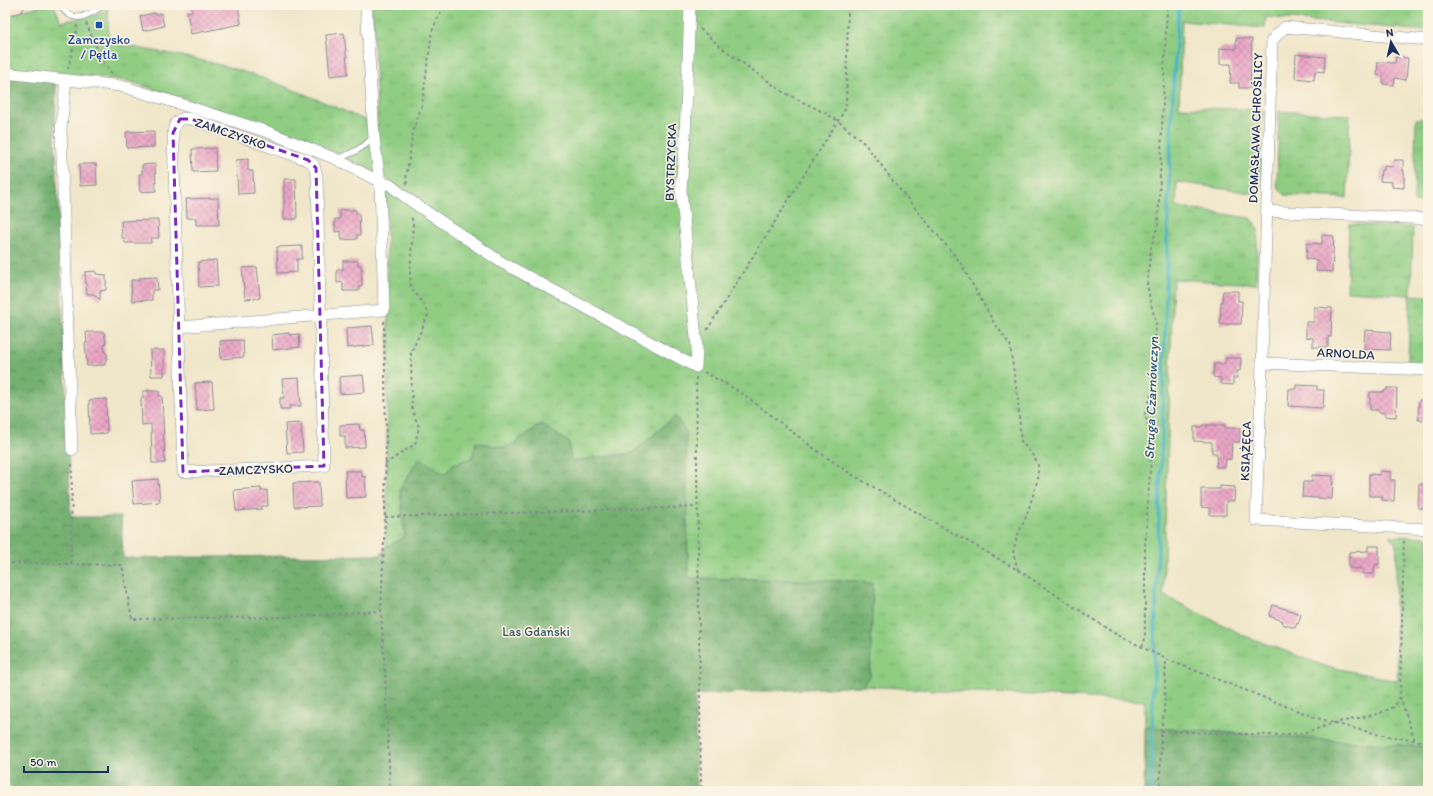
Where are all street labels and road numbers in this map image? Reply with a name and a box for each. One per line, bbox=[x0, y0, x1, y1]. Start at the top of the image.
street label: DOMASŁAWA CHROŚLICY bbox=[1245, 52, 1266, 204]
street label: ZAMCZYSKO bbox=[193, 114, 268, 153]
street label: BYSTRZYCKA bbox=[662, 122, 679, 201]
street label: ARNOLDA bbox=[1317, 344, 1376, 363]
street label: KSIĄŻĘCA bbox=[1237, 420, 1254, 481]
street label: ZAMCZYSKO bbox=[219, 461, 293, 478]

